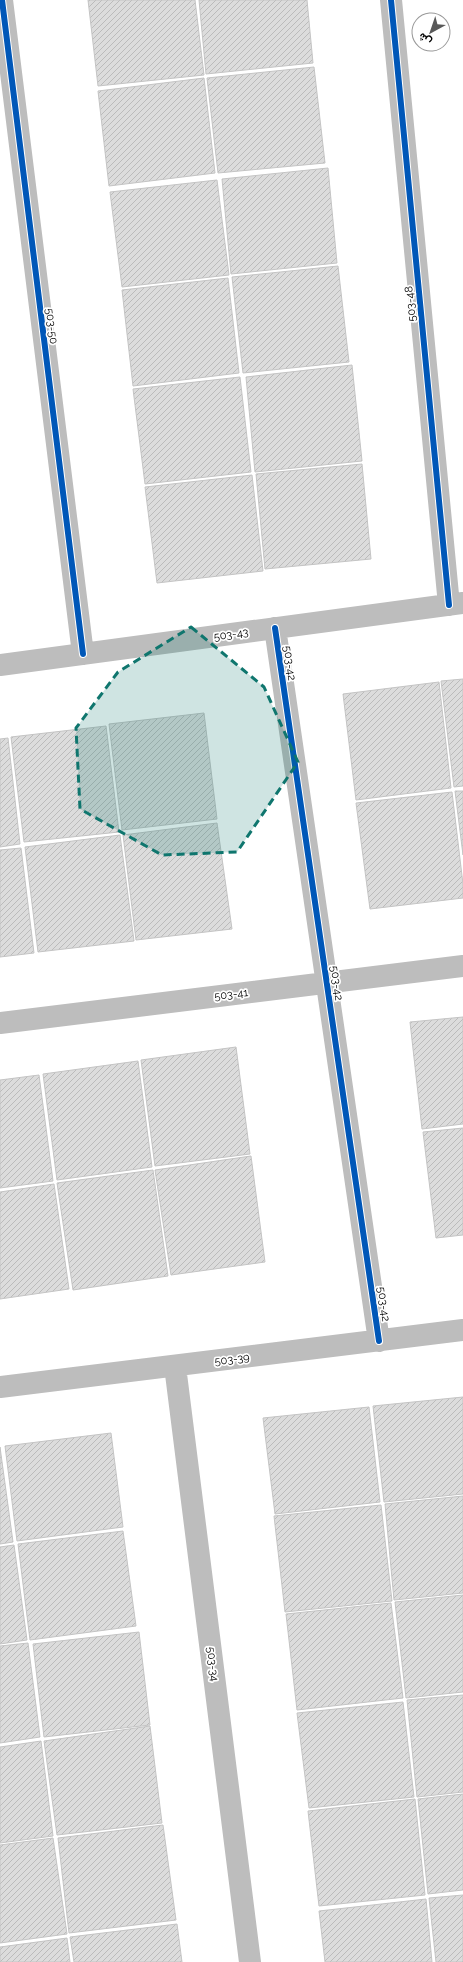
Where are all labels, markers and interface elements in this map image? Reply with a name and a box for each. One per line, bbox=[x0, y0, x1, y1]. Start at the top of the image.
north arrow bbox=[411, 12, 451, 52]
text: ش bbox=[416, 30, 434, 49]
street label: 503-48 bbox=[402, 286, 419, 322]
street label: 503-50 bbox=[43, 307, 60, 345]
street label: 503-43 bbox=[213, 626, 249, 643]
street label: 503-42 bbox=[281, 645, 298, 682]
street label: 503-42 bbox=[328, 965, 345, 1002]
street label: 503-41 bbox=[213, 986, 249, 1003]
street label: 503-42 bbox=[375, 1286, 392, 1323]
street label: 503-39 bbox=[214, 1351, 250, 1368]
street label: 503-34 bbox=[204, 1646, 221, 1682]

